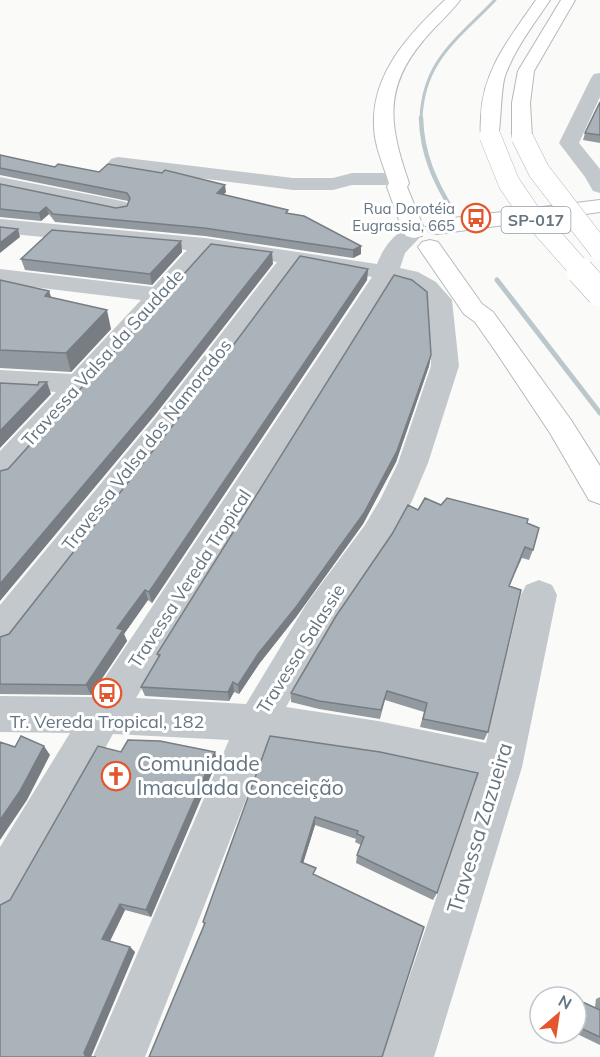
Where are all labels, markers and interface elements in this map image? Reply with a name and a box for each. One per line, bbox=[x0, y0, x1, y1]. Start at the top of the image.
place label: Rua Dorotéia Eugrassia, 665 bbox=[352, 199, 455, 235]
bus stop icon: Rua Dorotéia Eugrassia, 665 bbox=[460, 202, 492, 234]
road number: SP-017 bbox=[502, 207, 570, 233]
street label: Travessa Valsa da Saudade bbox=[17, 264, 189, 451]
street label: Travessa Valsa dos Namorados bbox=[57, 334, 237, 555]
street label: Travessa Vereda Tropical bbox=[123, 485, 256, 672]
street label: Travessa Salassie bbox=[252, 580, 350, 718]
bus stop icon: Tr. Vereda Tropical, 182 bbox=[91, 677, 123, 709]
place label: Tr. Vereda Tropical, 182 bbox=[10, 710, 204, 733]
street label: Travessa Zazueira bbox=[441, 739, 517, 916]
place label: Comunidade Imaculada Conceição bbox=[137, 750, 344, 800]
church icon: Comunidade Imaculada Conceição bbox=[100, 760, 132, 792]
north arrow bbox=[528, 985, 588, 1045]
text: N bbox=[555, 990, 575, 1014]

